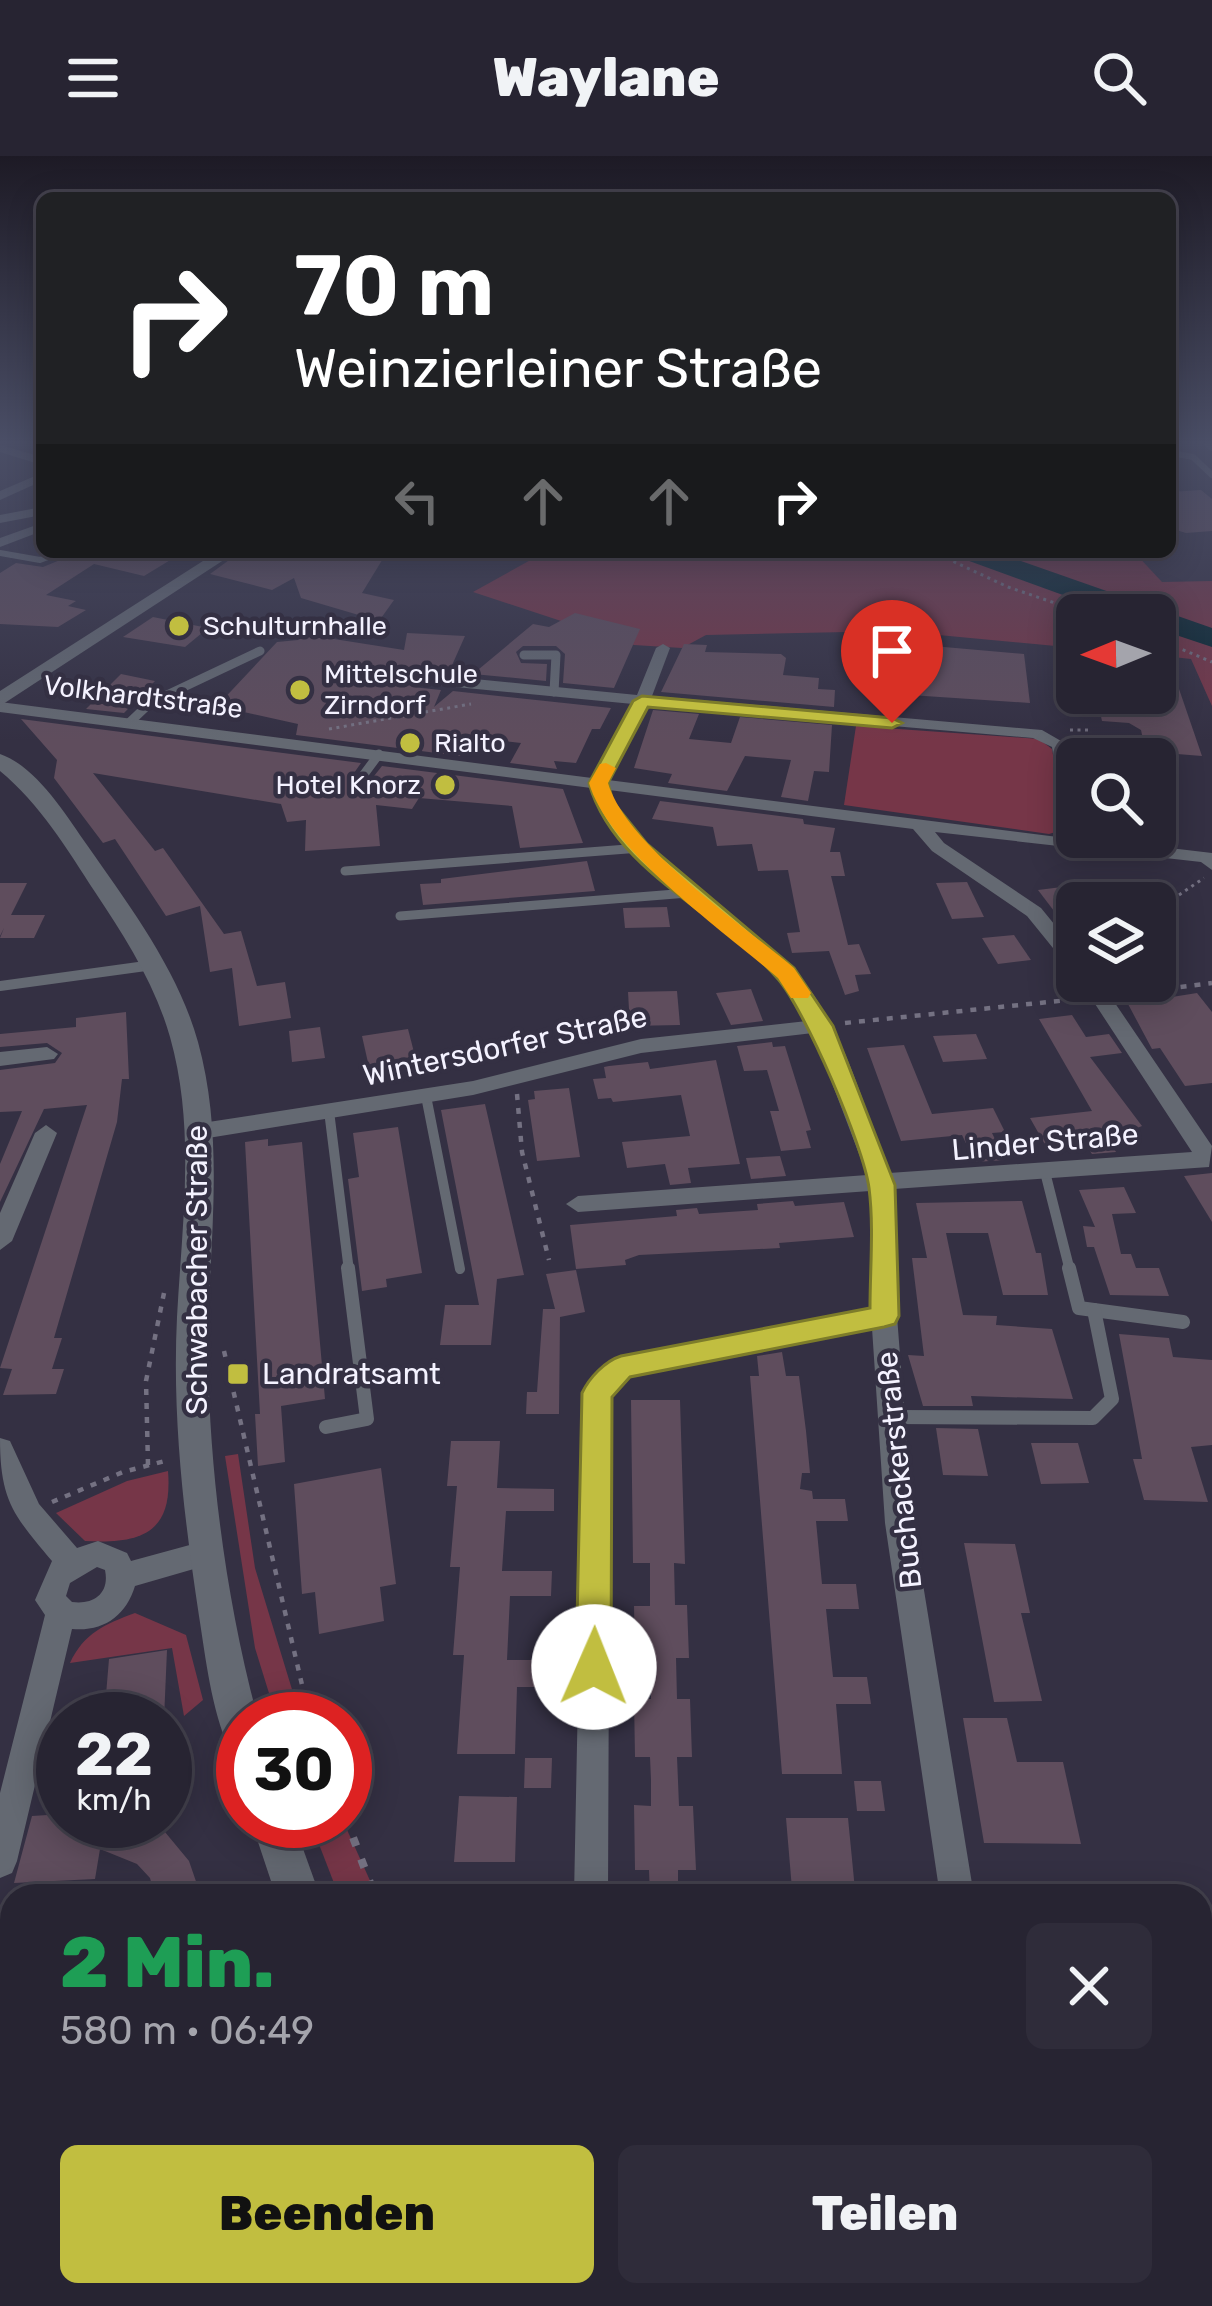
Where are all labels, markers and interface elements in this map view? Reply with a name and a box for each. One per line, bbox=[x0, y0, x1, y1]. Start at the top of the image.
icon: menu bbox=[60, 45, 126, 111]
icon: search bbox=[1086, 45, 1152, 111]
text: Waylane bbox=[492, 46, 720, 110]
text: 70 m bbox=[294, 236, 494, 336]
icon: right bbox=[96, 240, 252, 396]
text: Weinzierleiner Straße bbox=[294, 337, 822, 401]
icon: left bbox=[384, 468, 450, 534]
icon: ahead bbox=[510, 468, 576, 534]
icon: ahead bbox=[636, 468, 702, 534]
icon: right bbox=[762, 468, 828, 534]
north arrow bbox=[1056, 594, 1176, 714]
map controls bbox=[1056, 594, 1176, 1002]
pin bbox=[841, 600, 943, 723]
place label: Schulturnhalle bbox=[203, 610, 387, 642]
marker: Schulturnhalle bbox=[166, 613, 192, 639]
icon: arrive bbox=[859, 618, 925, 684]
place label: Mittelschule Zirndorf bbox=[324, 658, 478, 721]
street label: Volkhardtstraße bbox=[42, 669, 244, 725]
marker: Mittelschule Zirndorf bbox=[287, 677, 313, 703]
place label: Rialto bbox=[434, 727, 506, 759]
marker: Rialto bbox=[397, 730, 423, 756]
button: search bbox=[1056, 738, 1176, 858]
place label: Hotel Knorz bbox=[275, 769, 421, 801]
marker: Hotel Knorz bbox=[432, 772, 458, 798]
button: layers bbox=[1056, 882, 1176, 1002]
street label: Wintersdorfer Straße bbox=[360, 998, 650, 1094]
street label: Linder Straße bbox=[950, 1116, 1140, 1168]
street label: Schwabacher Straße bbox=[179, 1125, 215, 1415]
street label: Buchackerstraße bbox=[869, 1350, 929, 1590]
place label: Landratsamt bbox=[262, 1356, 441, 1392]
marker: Landratsamt bbox=[225, 1361, 251, 1387]
position arrow bbox=[531, 1604, 657, 1730]
speed limit sign: 30 bbox=[216, 1692, 372, 1848]
text: 22 bbox=[75, 1719, 153, 1790]
text: km/h bbox=[77, 1782, 151, 1818]
text: 2 Min. bbox=[60, 1920, 275, 2005]
button: close bbox=[1026, 1923, 1152, 2049]
text: 580 m · 06:49 bbox=[60, 2008, 314, 2054]
button: Beenden bbox=[60, 2145, 594, 2283]
button: Teilen bbox=[618, 2145, 1152, 2283]

